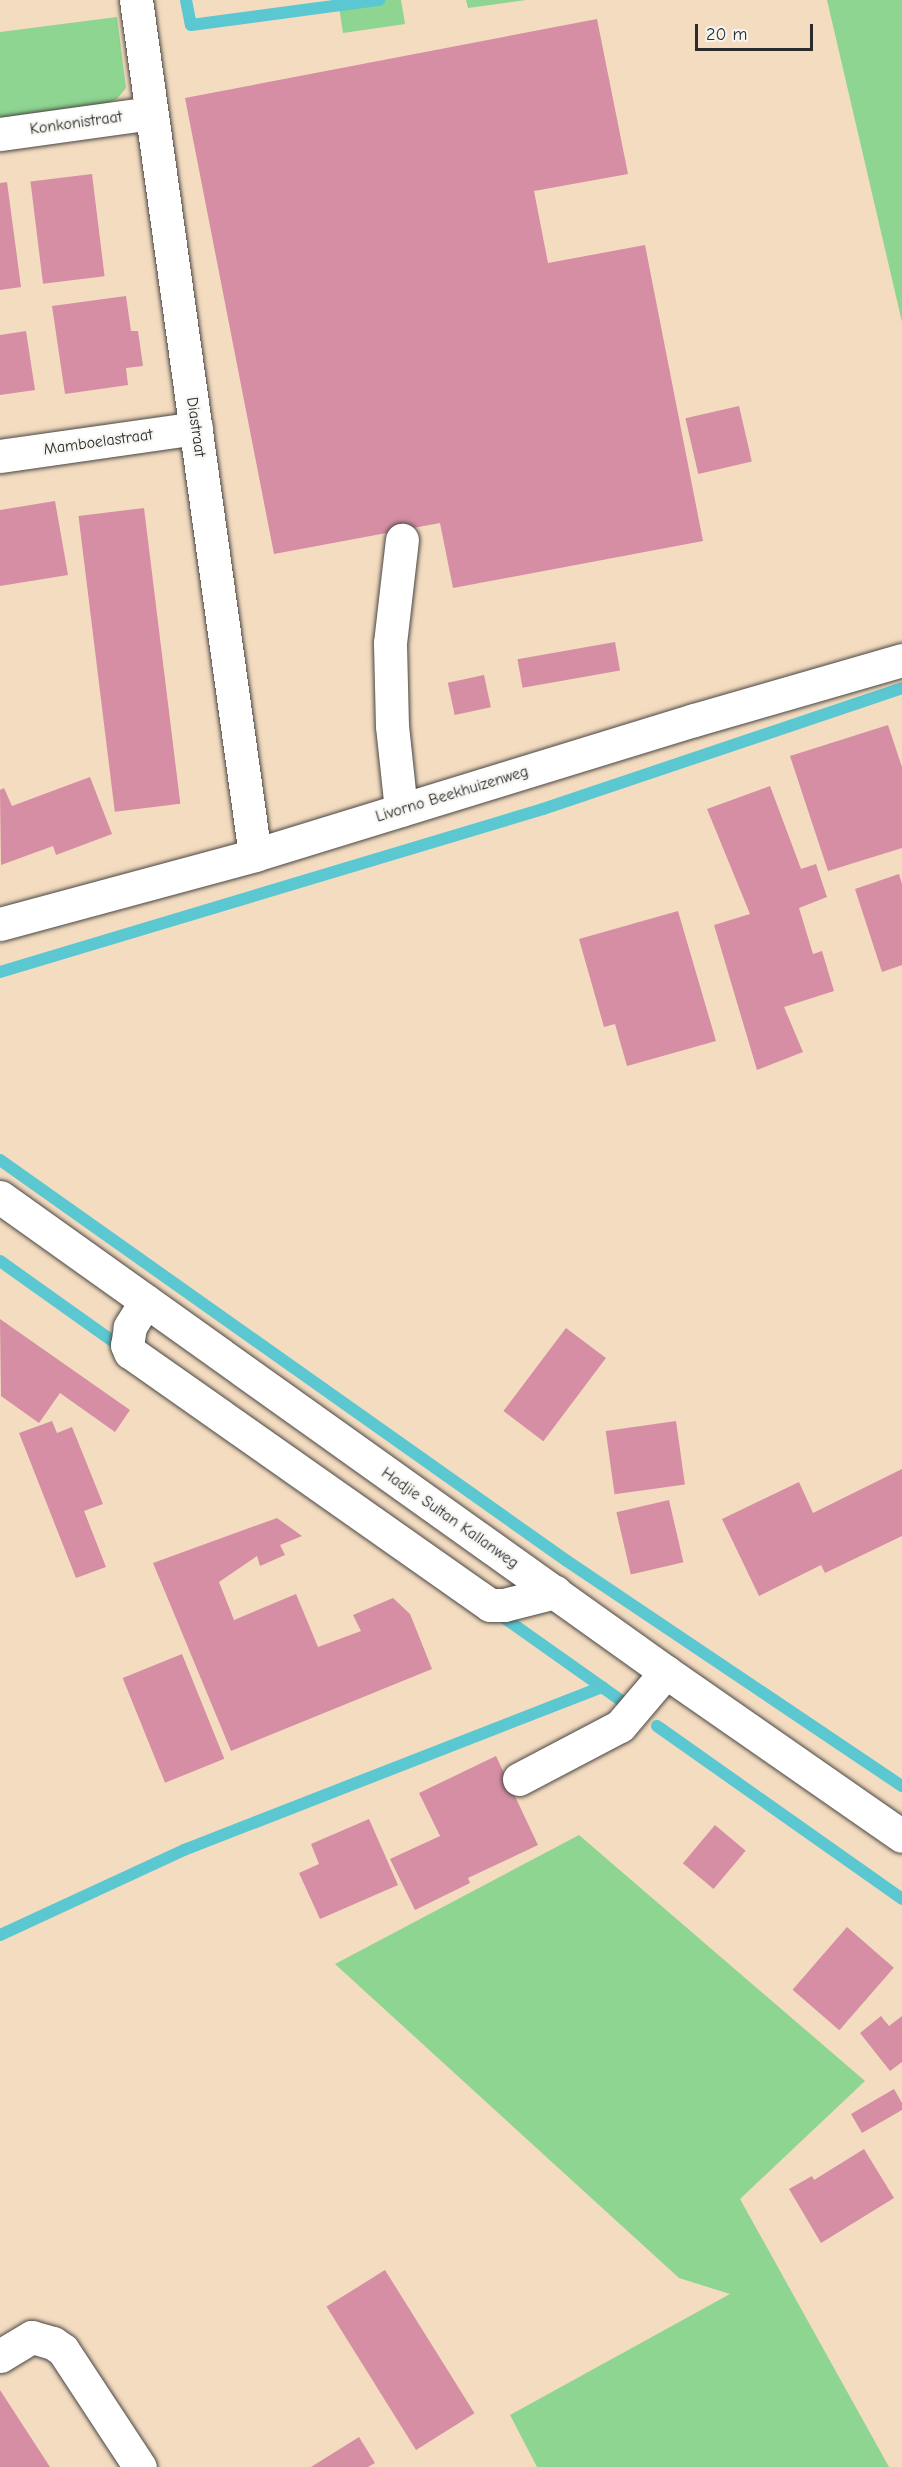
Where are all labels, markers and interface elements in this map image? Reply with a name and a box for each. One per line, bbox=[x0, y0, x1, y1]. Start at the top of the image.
scale bar bbox=[698, 12, 816, 50]
text: 20 m bbox=[706, 24, 747, 45]
street label: Konkonistraat bbox=[29, 107, 123, 139]
street label: Diastraat bbox=[182, 396, 210, 458]
street label: Mamboelastraat bbox=[42, 425, 154, 459]
street label: Livorno Beekhuizenweg bbox=[373, 762, 531, 826]
street label: Hadjie Sultan Kallanweg bbox=[378, 1463, 522, 1573]

